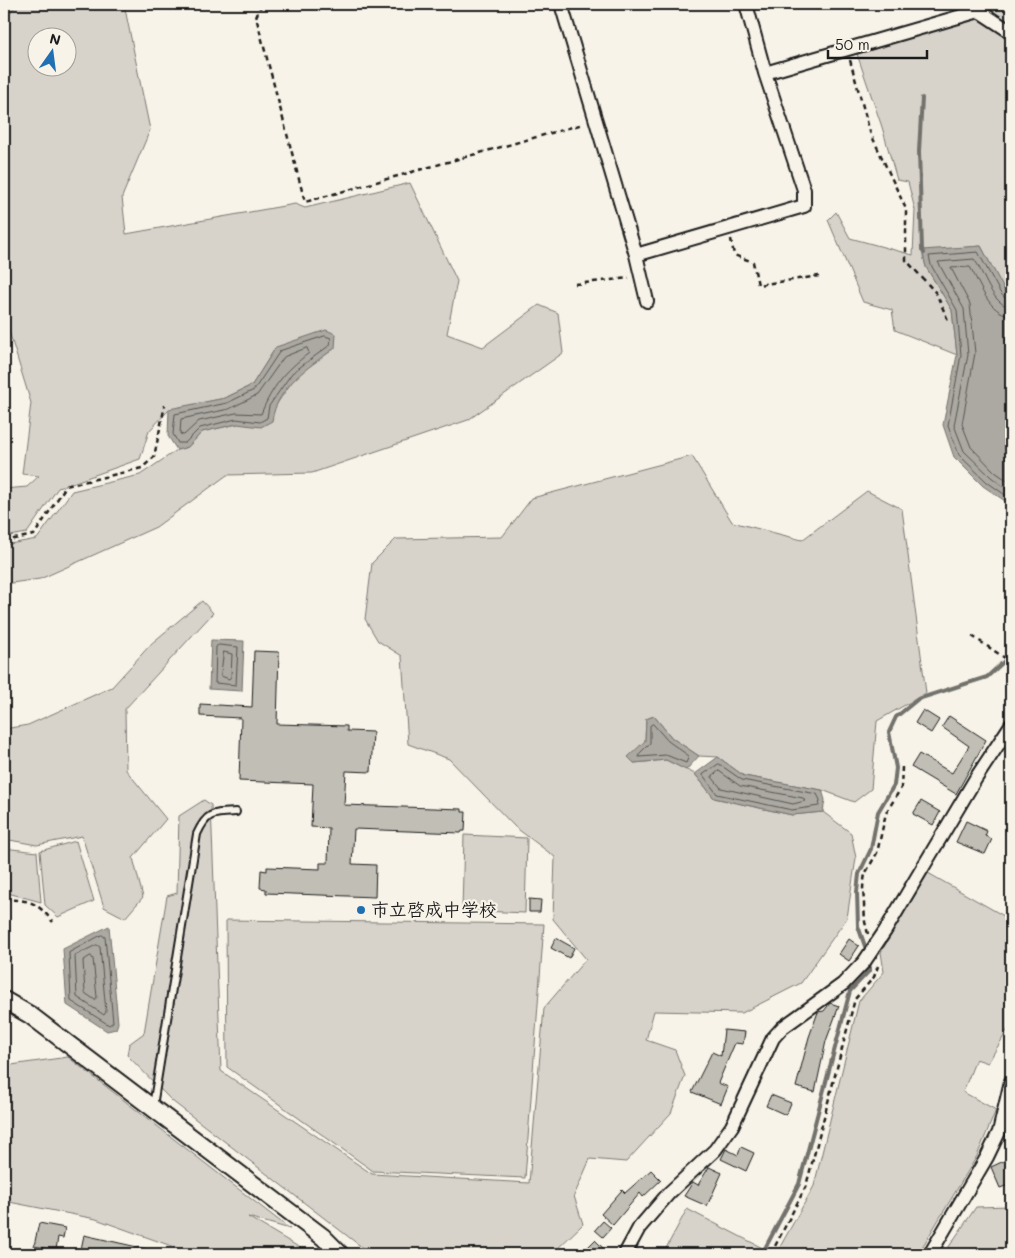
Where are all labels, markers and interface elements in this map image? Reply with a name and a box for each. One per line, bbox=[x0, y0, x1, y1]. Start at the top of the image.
north arrow bbox=[28, 28, 78, 78]
text: N bbox=[48, 28, 63, 49]
scale bar bbox=[828, 28, 926, 60]
text: 50 m bbox=[835, 34, 870, 54]
place label: 市立啓成中学校 bbox=[371, 897, 497, 921]
marker: 市立啓成中学校 bbox=[355, 904, 367, 916]

